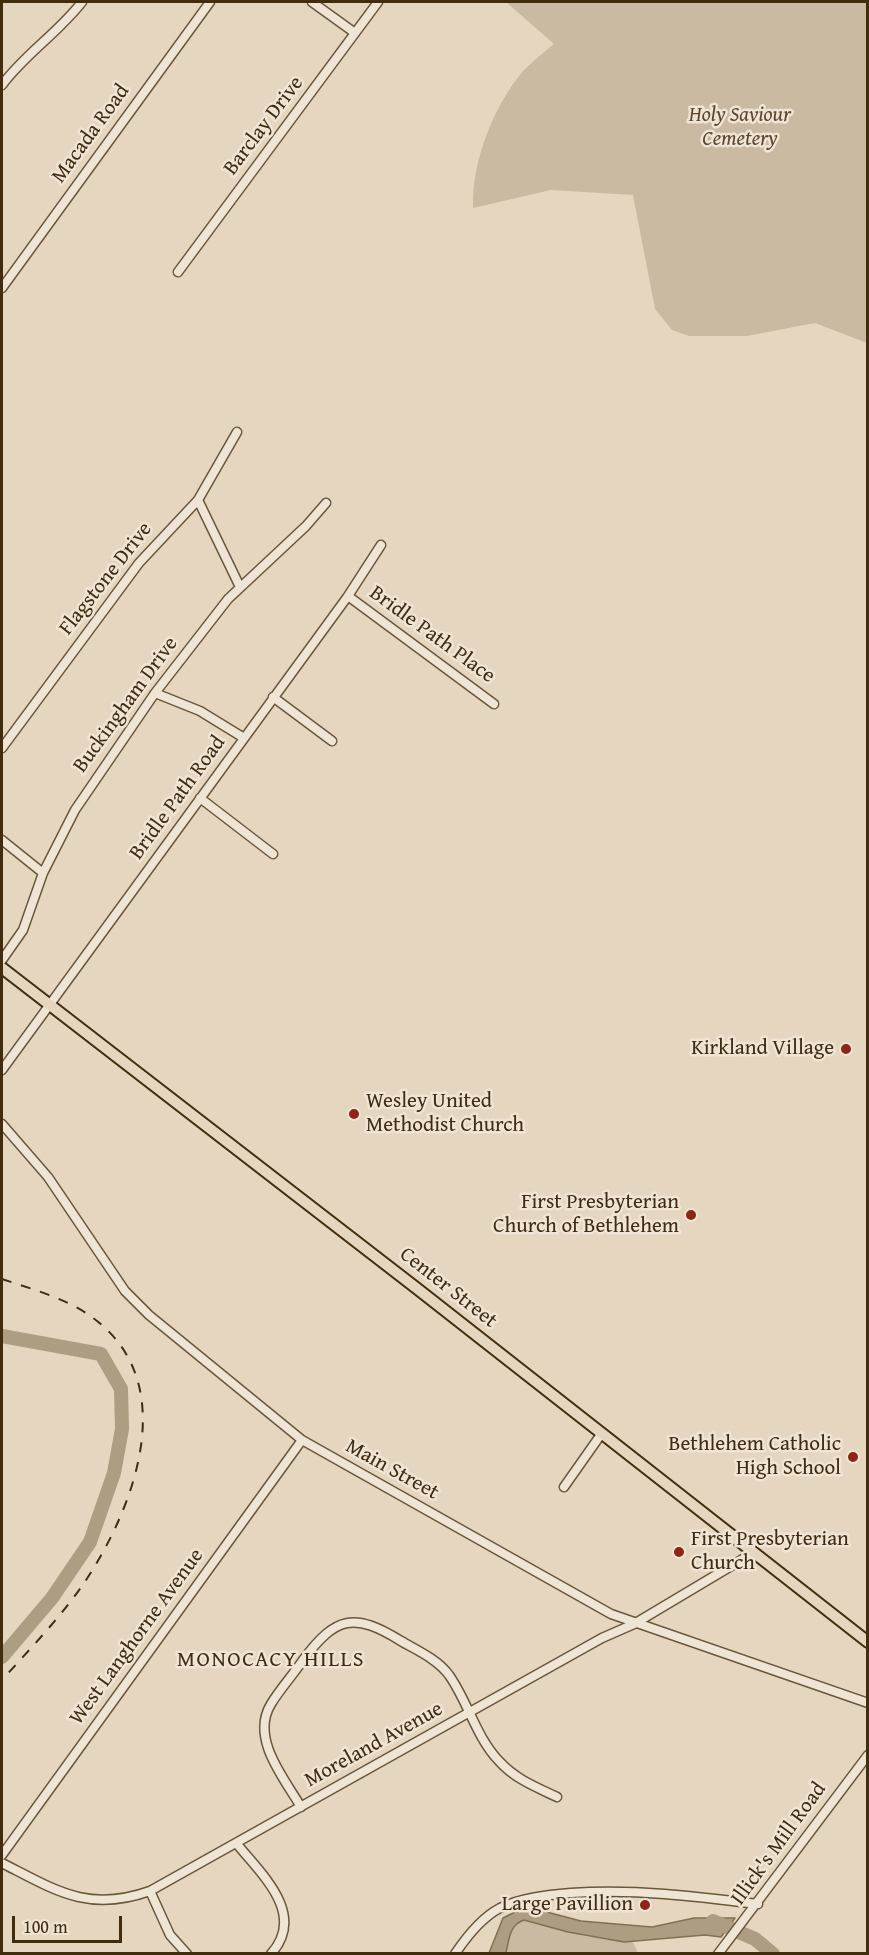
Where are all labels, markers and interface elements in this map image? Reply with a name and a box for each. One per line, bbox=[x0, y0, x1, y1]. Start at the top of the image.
street label: Barclay Drive bbox=[219, 72, 309, 180]
street label: Macada Road bbox=[47, 80, 135, 188]
park label: Holy Saviour Cemetery bbox=[689, 103, 791, 153]
street label: Flagstone Drive bbox=[54, 518, 158, 640]
street label: Bridle Path Place bbox=[364, 581, 500, 689]
street label: Buckingham Drive bbox=[68, 632, 184, 778]
street label: Bridle Path Road bbox=[125, 731, 231, 865]
place label: Kirkland Village bbox=[691, 1036, 834, 1062]
marker: Kirkland Village bbox=[839, 1042, 853, 1056]
place label: Wesley United Methodist Church bbox=[366, 1089, 524, 1139]
marker: Wesley United Methodist Church bbox=[347, 1107, 361, 1121]
place label: First Presbyterian Church of Bethlehem bbox=[493, 1190, 679, 1240]
marker: First Presbyterian Church of Bethlehem bbox=[684, 1208, 698, 1222]
street label: Center Street bbox=[394, 1242, 502, 1334]
place label: Bethlehem Catholic High School bbox=[668, 1432, 841, 1482]
street label: Main Street bbox=[341, 1434, 443, 1506]
marker: Bethlehem Catholic High School bbox=[846, 1450, 860, 1464]
place label: First Presbyterian Church bbox=[691, 1527, 849, 1577]
street label: West Langhorne Avenue bbox=[65, 1544, 209, 1730]
marker: First Presbyterian Church bbox=[672, 1545, 686, 1559]
district label: MONOCACY HILLS bbox=[177, 1647, 365, 1673]
street label: Moreland Avenue bbox=[301, 1697, 447, 1793]
street label: Illick's Mill Road bbox=[726, 1778, 832, 1910]
place label: Large Pavillion bbox=[502, 1892, 633, 1918]
marker: Large Pavillion bbox=[638, 1898, 652, 1912]
scale bar bbox=[15, 1904, 124, 1942]
text: 100 m bbox=[23, 1913, 68, 1940]

